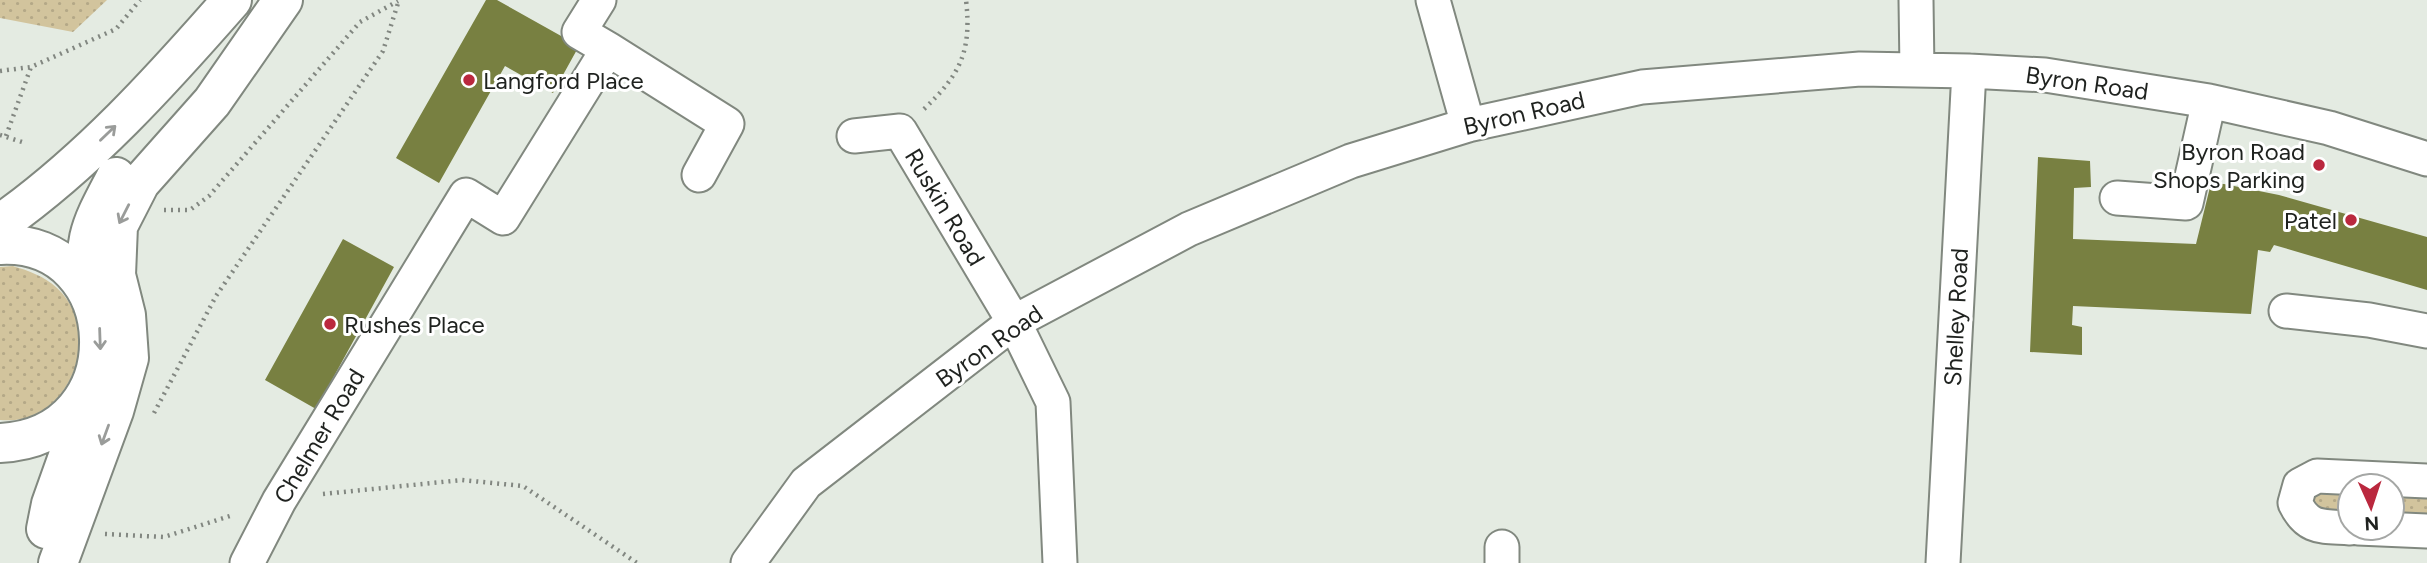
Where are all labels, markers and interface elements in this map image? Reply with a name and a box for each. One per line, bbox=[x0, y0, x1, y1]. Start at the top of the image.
street label: Byron Road bbox=[2024, 60, 2150, 106]
place label: Langford Place bbox=[483, 66, 644, 95]
marker: Langford Place bbox=[461, 72, 477, 88]
street label: Byron Road bbox=[1460, 85, 1588, 141]
one-way arrow bbox=[99, 124, 116, 141]
place label: Byron Road Shops Parking bbox=[2153, 137, 2305, 194]
street label: Ruskin Road bbox=[899, 143, 991, 271]
marker: Byron Road Shops Parking bbox=[2311, 157, 2327, 173]
one-way arrow bbox=[117, 203, 131, 224]
place label: Patel bbox=[2284, 206, 2337, 235]
marker: Patel bbox=[2343, 212, 2359, 228]
street label: Shelley Road bbox=[1938, 247, 1974, 387]
street label: Byron Road bbox=[930, 299, 1048, 393]
place label: Rushes Place bbox=[344, 310, 485, 339]
marker: Rushes Place bbox=[322, 316, 338, 332]
one-way arrow bbox=[94, 328, 107, 351]
street label: Chelmer Road bbox=[267, 363, 371, 509]
one-way arrow bbox=[97, 423, 110, 445]
north arrow bbox=[2336, 472, 2406, 542]
text: N bbox=[2364, 512, 2380, 535]

